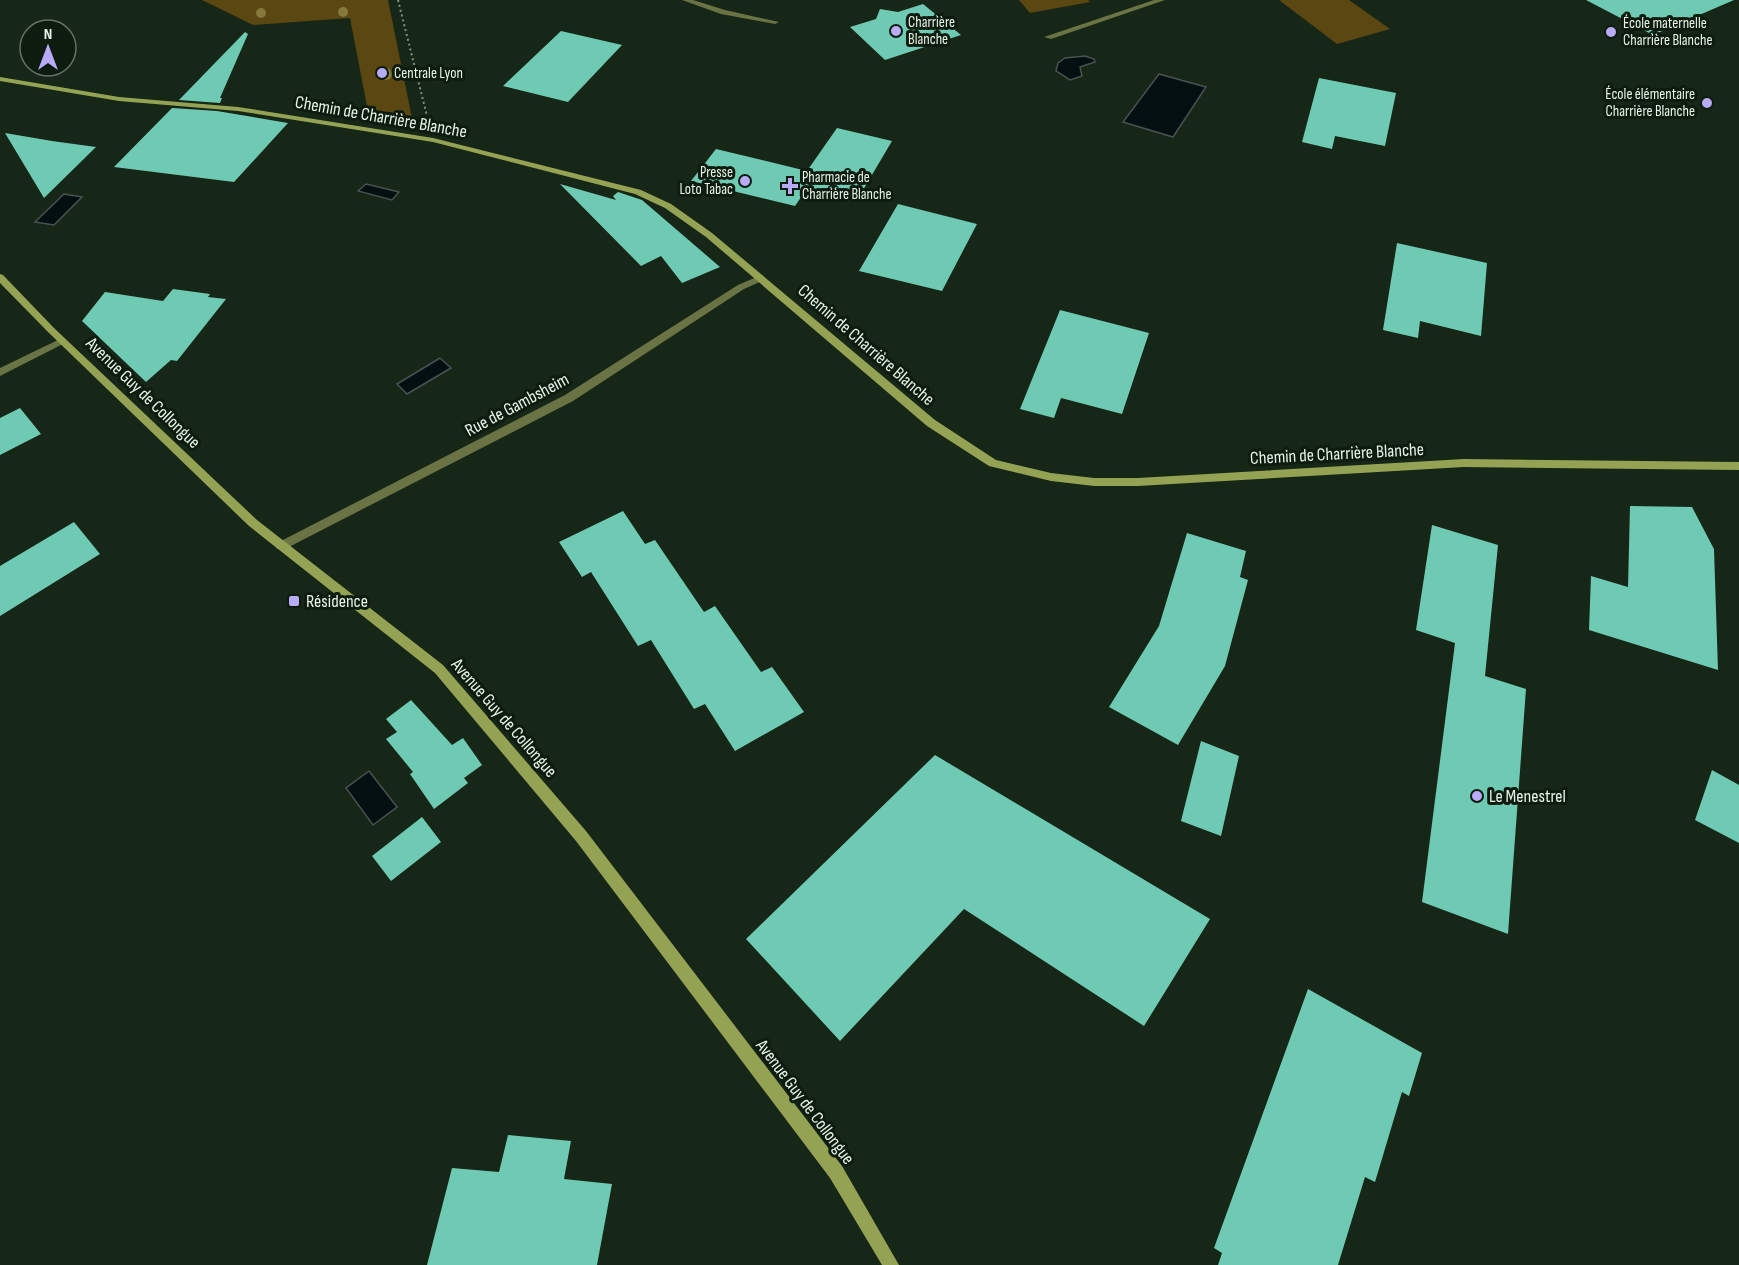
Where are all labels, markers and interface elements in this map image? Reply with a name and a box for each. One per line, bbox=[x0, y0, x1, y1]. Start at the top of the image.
place label: Charrière Blanche bbox=[908, 13, 955, 49]
place label: École maternelle Charrière Blanche bbox=[1623, 14, 1713, 50]
north arrow bbox=[18, 18, 78, 78]
marker: Charrière Blanche bbox=[889, 24, 903, 38]
text: N bbox=[44, 25, 52, 44]
marker: École maternelle Charrière Blanche bbox=[1604, 25, 1618, 39]
place label: Centrale Lyon bbox=[394, 64, 463, 83]
marker: Centrale Lyon bbox=[375, 66, 389, 80]
place label: École élémentaire Charrière Blanche bbox=[1605, 85, 1695, 121]
street label: Chemin de Charrière Blanche bbox=[293, 92, 469, 142]
marker: École élémentaire Charrière Blanche bbox=[1700, 96, 1714, 110]
place label: Presse Loto Tabac bbox=[679, 163, 733, 199]
place label: Pharmacie de Charrière Blanche bbox=[802, 168, 892, 204]
marker: Presse Loto Tabac bbox=[738, 174, 752, 188]
marker: Pharmacie de Charrière Blanche bbox=[783, 179, 797, 193]
street label: Chemin de Charrière Blanche bbox=[793, 280, 939, 410]
street label: Avenue Guy de Collongue bbox=[81, 332, 204, 453]
street label: Rue de Gambsheim bbox=[461, 369, 573, 441]
street label: Chemin de Charrière Blanche bbox=[1249, 439, 1425, 469]
place label: Résidence bbox=[306, 591, 368, 612]
marker: Résidence bbox=[287, 594, 301, 608]
street label: Avenue Guy de Collongue bbox=[446, 653, 561, 782]
place label: Le Menestrel bbox=[1489, 786, 1566, 807]
marker: Le Menestrel bbox=[1470, 789, 1484, 803]
street label: Avenue Guy de Collongue bbox=[751, 1035, 859, 1168]

